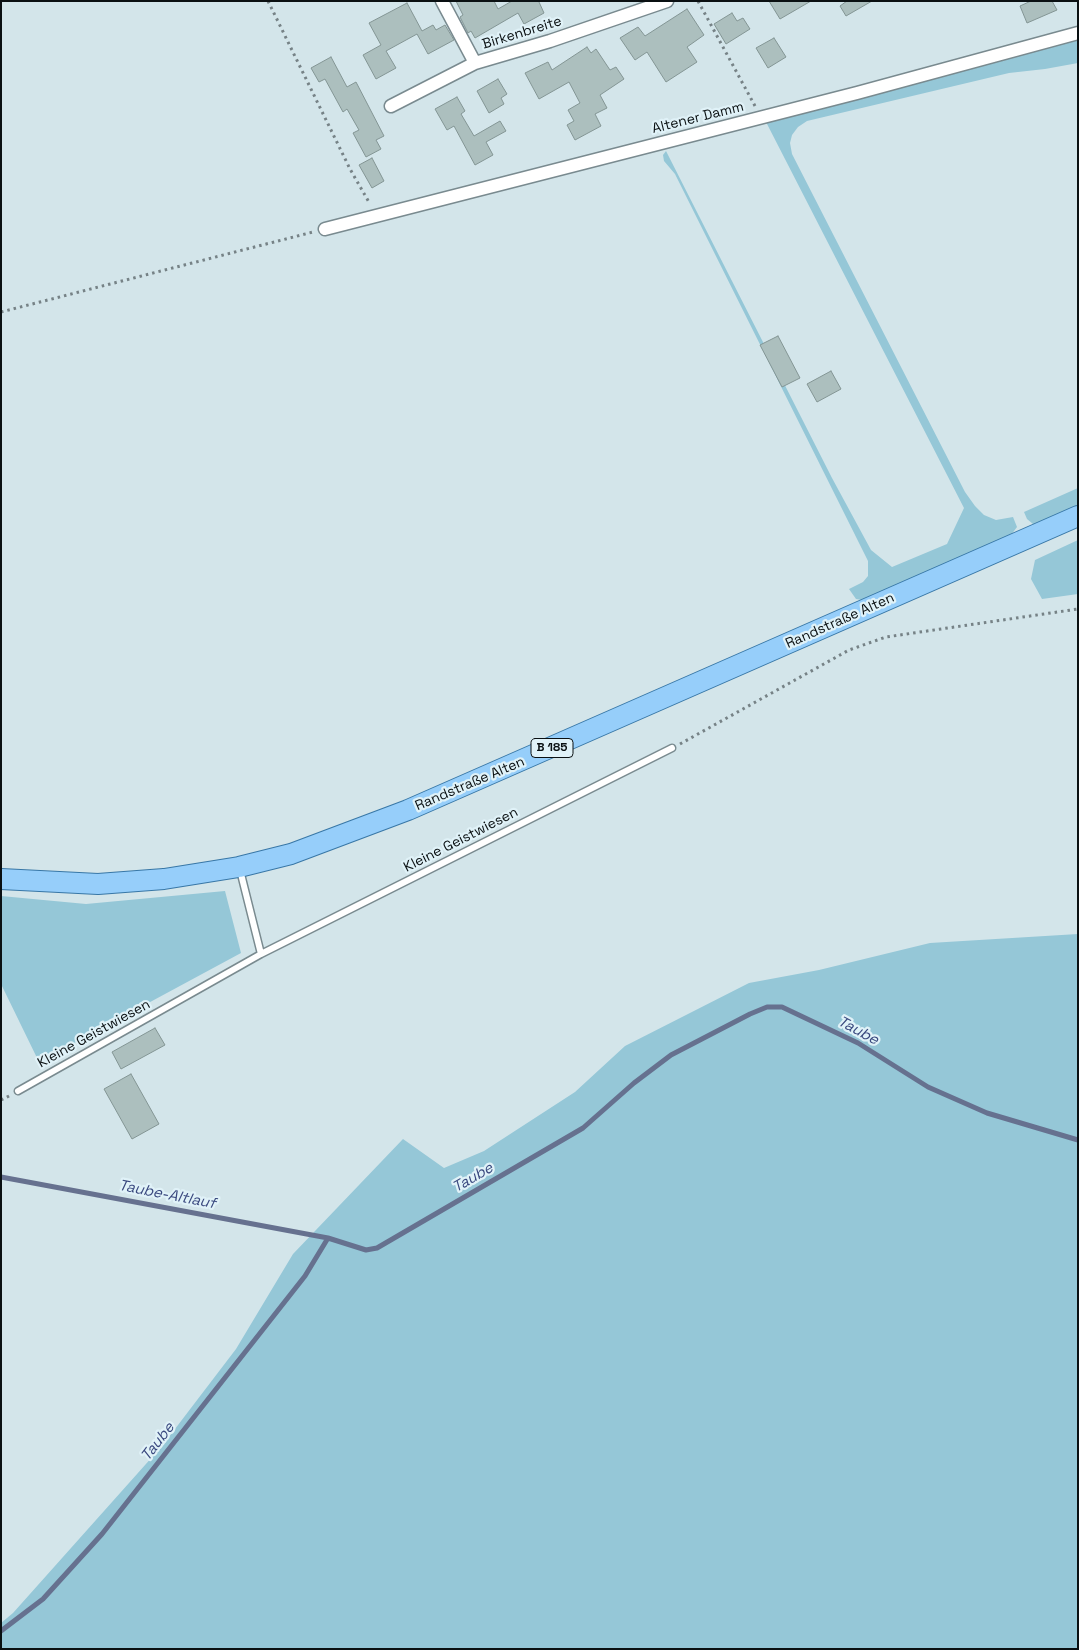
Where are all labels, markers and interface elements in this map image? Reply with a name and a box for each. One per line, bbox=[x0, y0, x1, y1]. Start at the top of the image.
street label: Birkenbreite bbox=[480, 13, 564, 53]
street label: Altener Damm bbox=[650, 98, 746, 138]
street label: Randstraße Alten bbox=[783, 589, 897, 653]
road number: B 185 bbox=[531, 738, 573, 758]
street label: Randstraße Alten bbox=[413, 753, 527, 815]
street label: Kleine Geistwiesen bbox=[401, 804, 521, 876]
street label: Kleine Geistwiesen bbox=[35, 996, 153, 1072]
water label: Taube bbox=[834, 1013, 882, 1049]
water label: Taube bbox=[450, 1159, 496, 1197]
water label: Taube-Altlauf bbox=[117, 1177, 217, 1213]
water label: Taube bbox=[137, 1419, 179, 1465]

